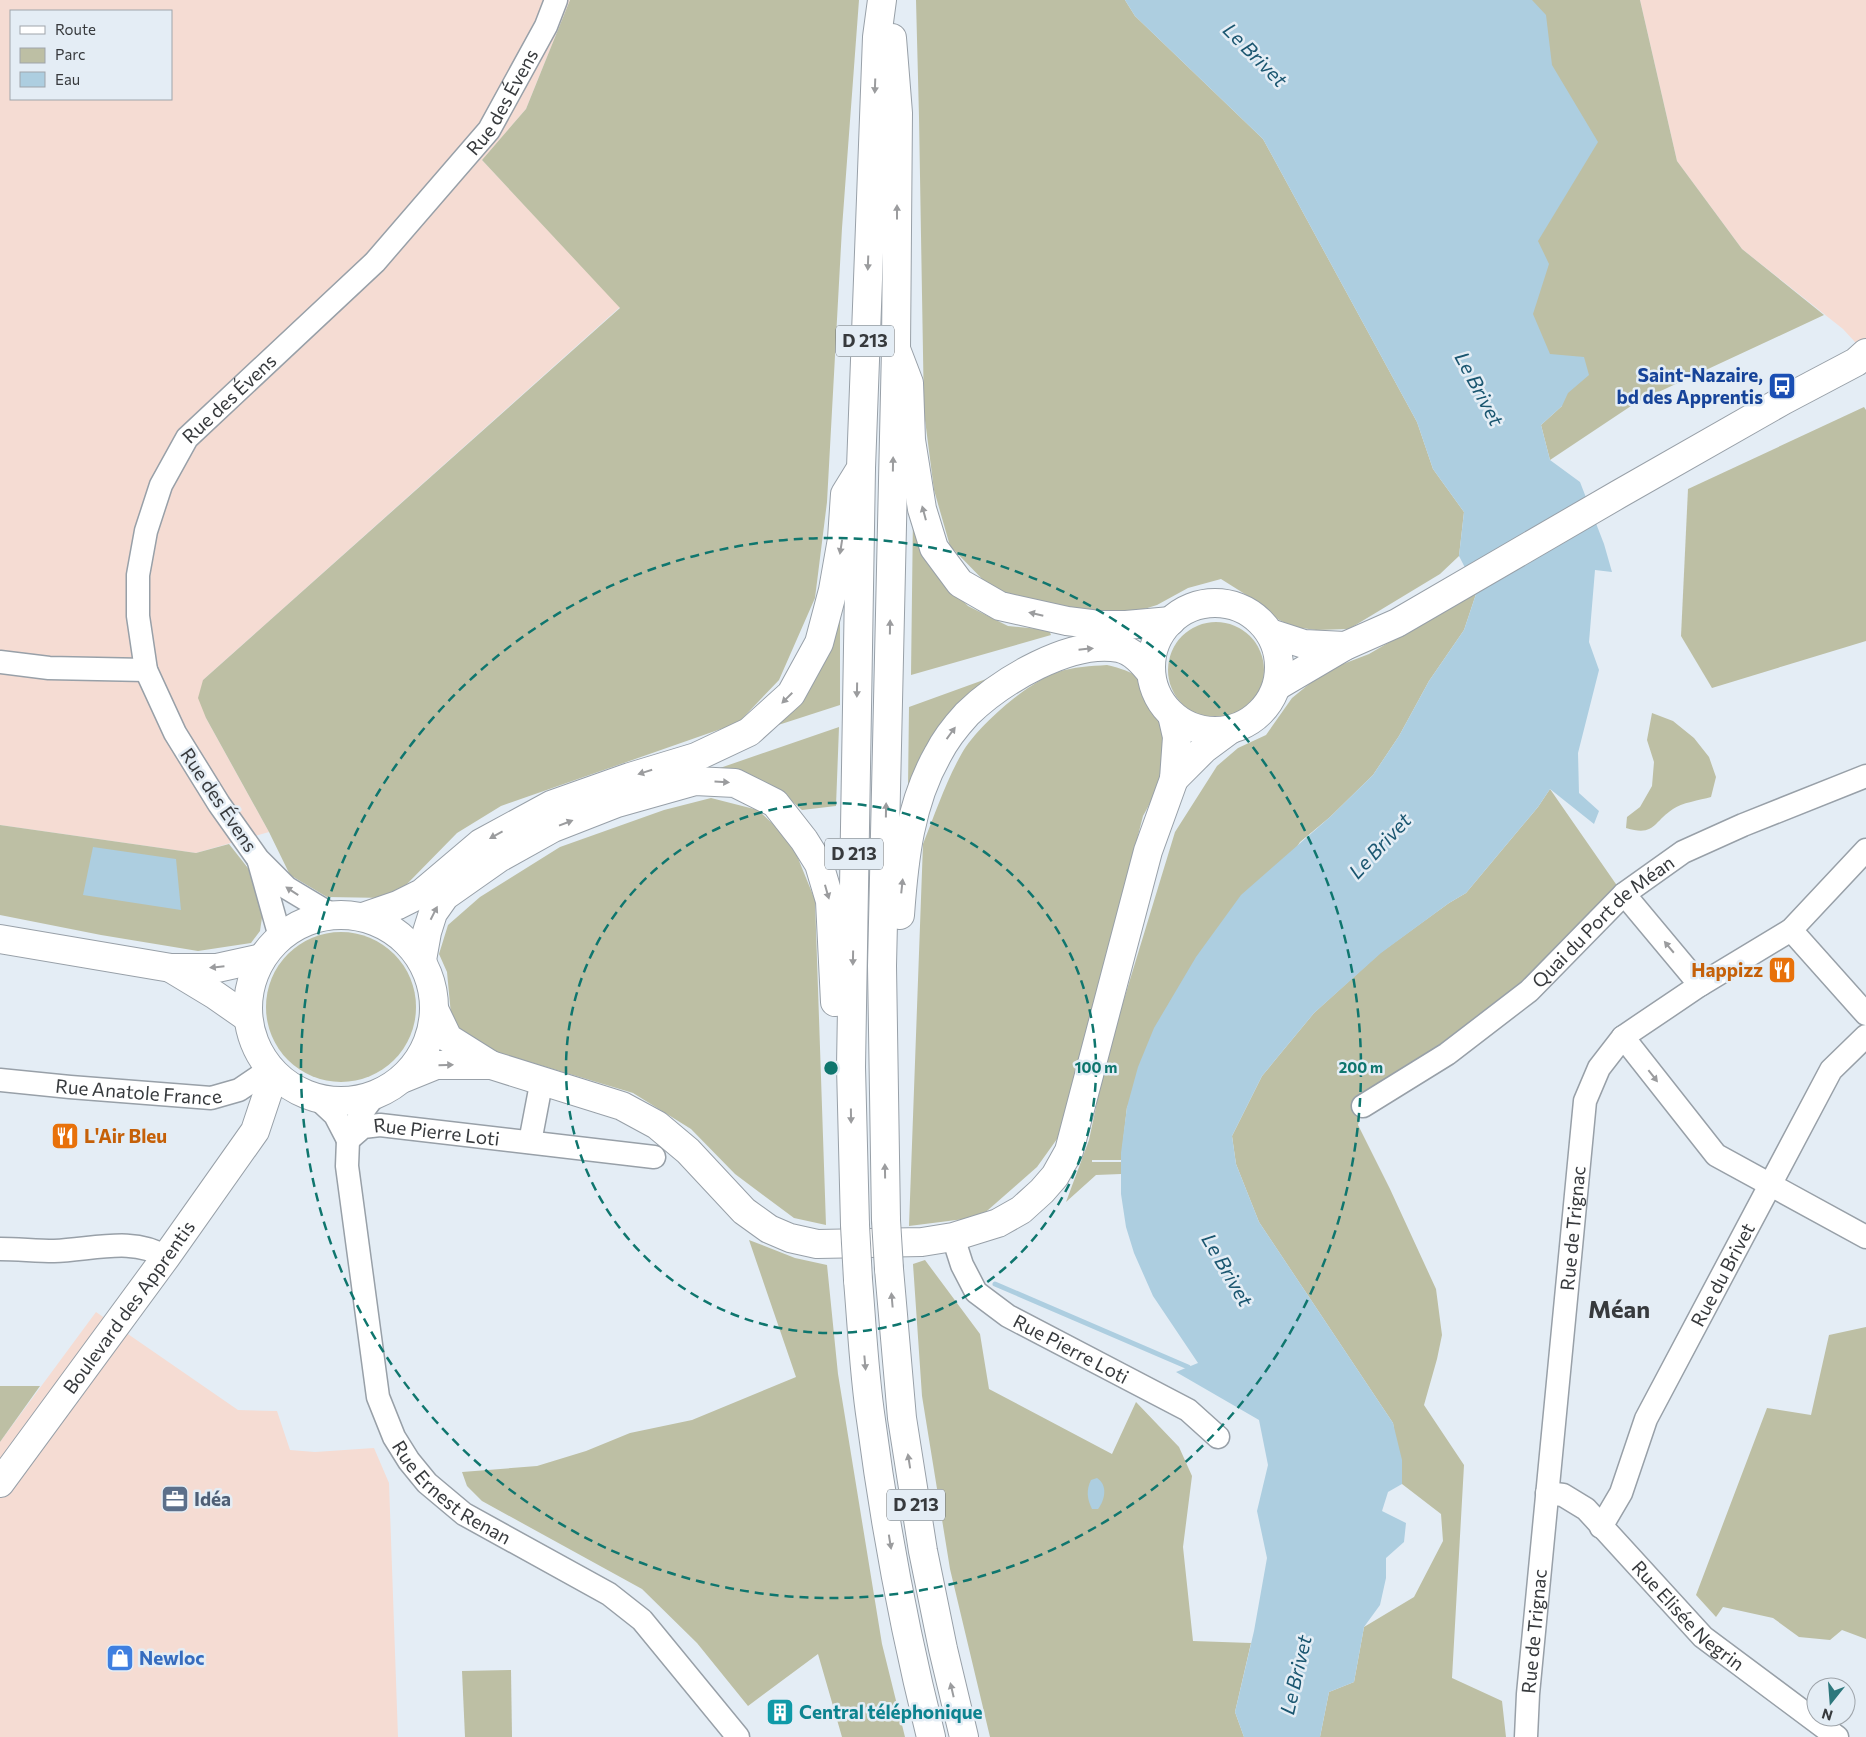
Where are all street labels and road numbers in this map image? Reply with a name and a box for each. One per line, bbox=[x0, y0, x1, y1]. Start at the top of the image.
street label: Rue des Évens bbox=[461, 44, 542, 159]
road number: D 213 bbox=[836, 326, 894, 356]
street label: Rue des Évens bbox=[177, 349, 281, 448]
street label: Rue des Évens bbox=[176, 743, 263, 856]
road number: D 213 bbox=[825, 839, 883, 870]
street label: Quai du Port de Méan bbox=[1527, 850, 1678, 992]
street label: Rue Anatole France bbox=[54, 1074, 224, 1109]
street label: Rue Pierre Loti bbox=[372, 1112, 501, 1150]
street label: Rue de Trignac bbox=[1555, 1165, 1590, 1292]
street label: Boulevard des Apprentis bbox=[58, 1216, 199, 1398]
street label: Rue du Brivet bbox=[1685, 1218, 1759, 1330]
street label: Rue Pierre Loti bbox=[1010, 1309, 1133, 1388]
street label: Rue Ernest Renan bbox=[388, 1436, 515, 1549]
road number: D 213 bbox=[887, 1490, 945, 1520]
street label: Rue Elisée Negrin bbox=[1628, 1555, 1749, 1675]
street label: Rue de Trignac bbox=[1516, 1568, 1551, 1695]

